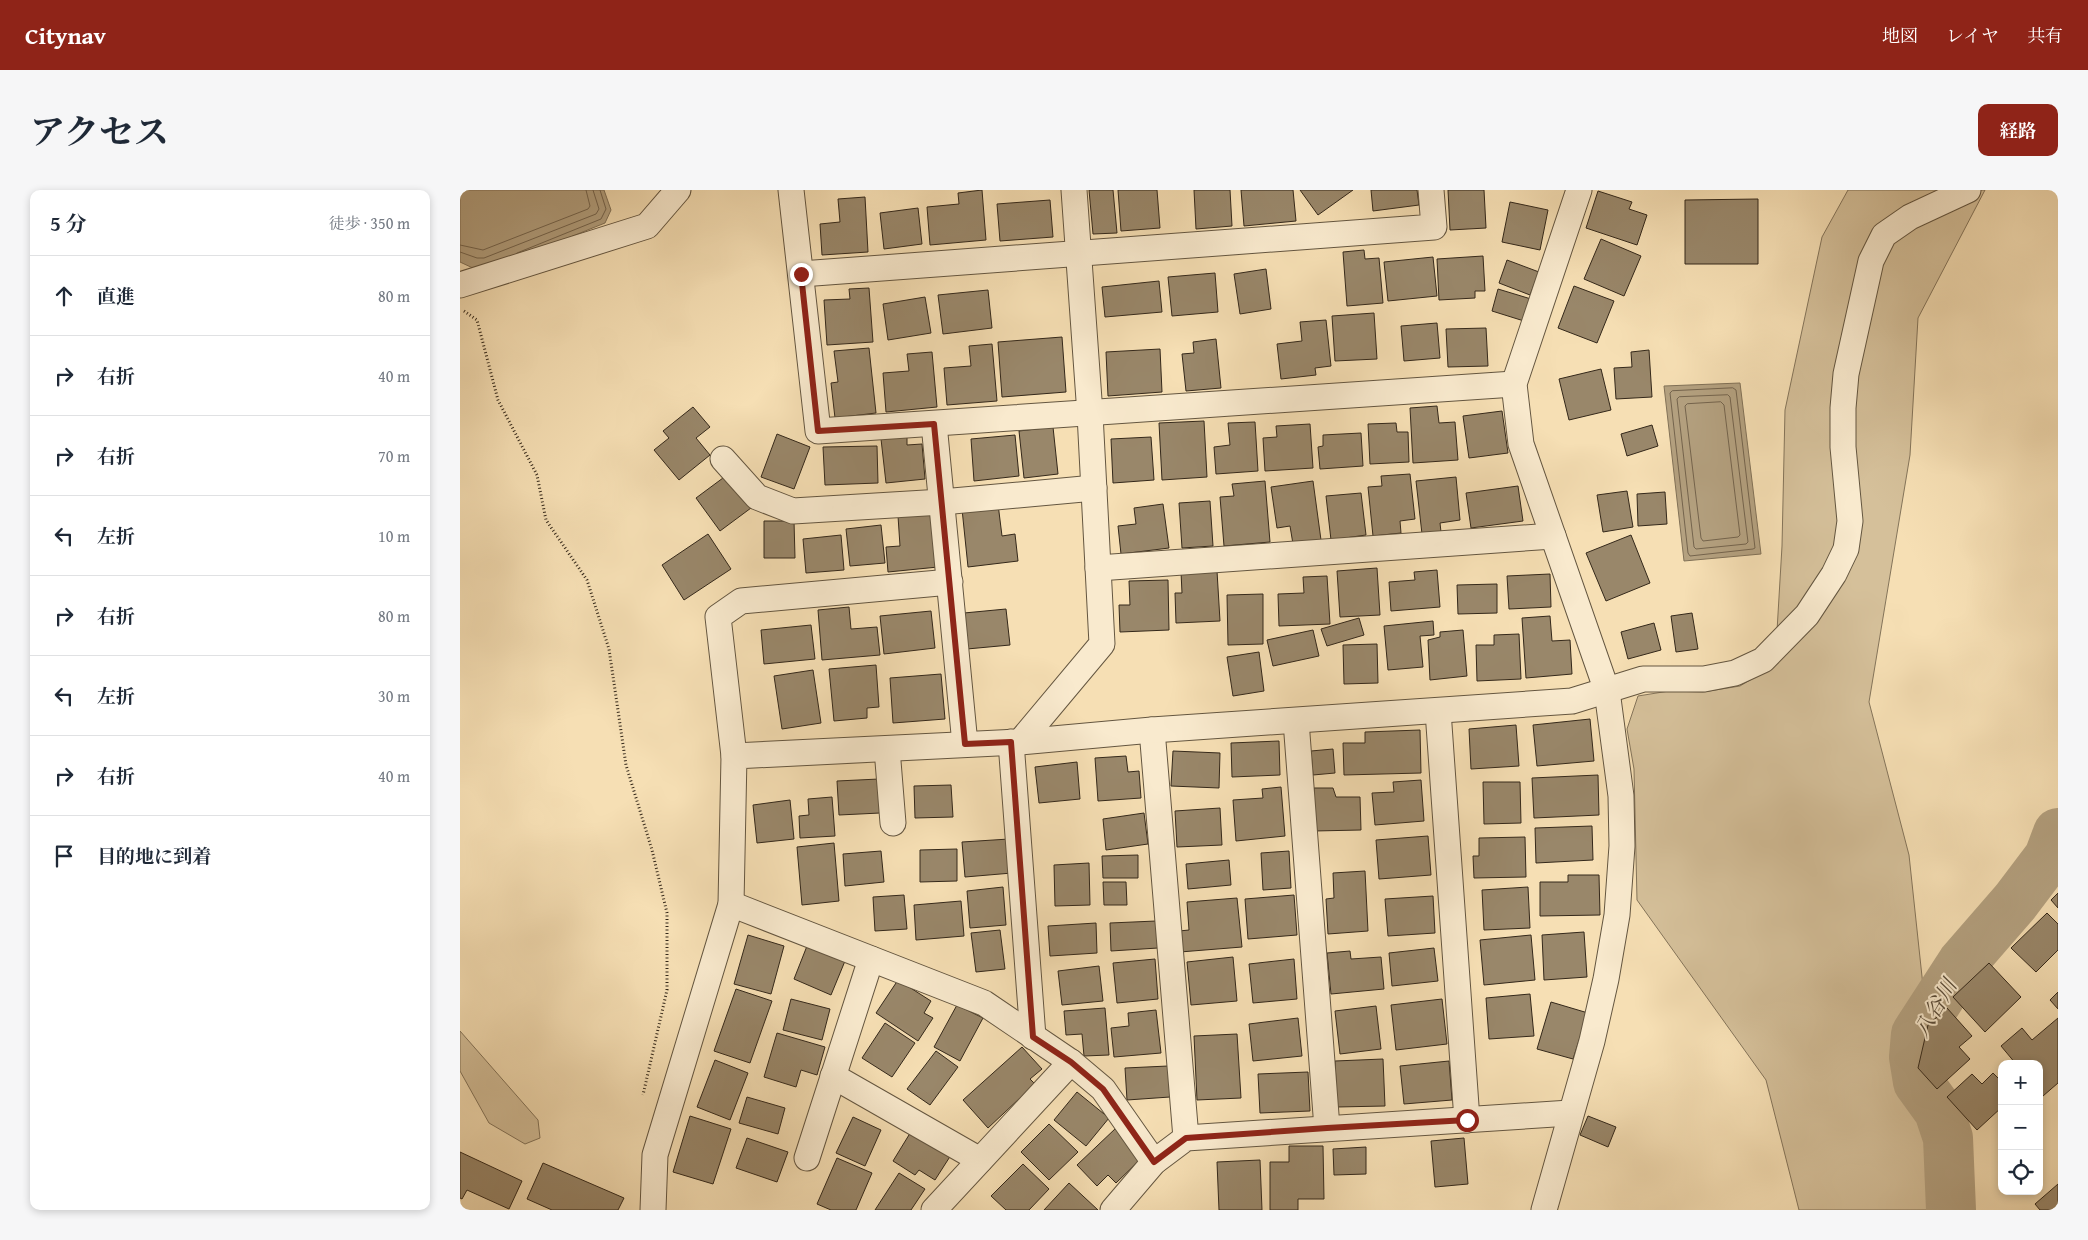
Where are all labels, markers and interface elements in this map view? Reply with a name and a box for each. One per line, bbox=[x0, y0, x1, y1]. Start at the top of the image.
text: Citynav bbox=[25, 18, 106, 53]
text: 地図 bbox=[1882, 22, 1918, 49]
text: レイヤ bbox=[1946, 22, 1999, 49]
text: 共有 bbox=[2027, 22, 2063, 49]
button: 経路 bbox=[1978, 104, 2058, 156]
text: アクセス bbox=[30, 106, 169, 157]
text: 5 分 bbox=[50, 208, 87, 239]
text: 徒歩 · 350 m bbox=[329, 211, 410, 235]
route end bbox=[790, 263, 813, 286]
icon: ahead bbox=[50, 282, 78, 310]
text: 直進 bbox=[97, 282, 135, 310]
text: 80 m bbox=[378, 284, 410, 308]
icon: right bbox=[50, 362, 78, 390]
text: 右折 bbox=[97, 362, 135, 390]
text: 40 m bbox=[378, 364, 410, 388]
icon: right bbox=[50, 442, 78, 470]
text: 右折 bbox=[97, 442, 135, 470]
text: 70 m bbox=[378, 444, 410, 468]
icon: left bbox=[50, 522, 78, 550]
text: 左折 bbox=[97, 522, 135, 550]
text: 10 m bbox=[378, 524, 410, 548]
icon: right bbox=[50, 602, 78, 630]
text: 右折 bbox=[97, 602, 135, 630]
text: 80 m bbox=[378, 604, 410, 628]
icon: left bbox=[50, 682, 78, 710]
text: 左折 bbox=[97, 682, 135, 710]
text: 30 m bbox=[378, 684, 410, 708]
icon: right bbox=[50, 762, 78, 790]
text: 右折 bbox=[97, 762, 135, 790]
text: 40 m bbox=[378, 764, 410, 788]
icon: arrive bbox=[50, 842, 78, 870]
text: 目的地に到着 bbox=[97, 842, 211, 870]
water label: 八谷川 bbox=[1906, 971, 1965, 1043]
map controls bbox=[1998, 1060, 2043, 1195]
button: + bbox=[1998, 1060, 2043, 1105]
button: − bbox=[1998, 1105, 2043, 1150]
route start bbox=[1456, 1109, 1479, 1132]
button: locate bbox=[1998, 1150, 2043, 1195]

